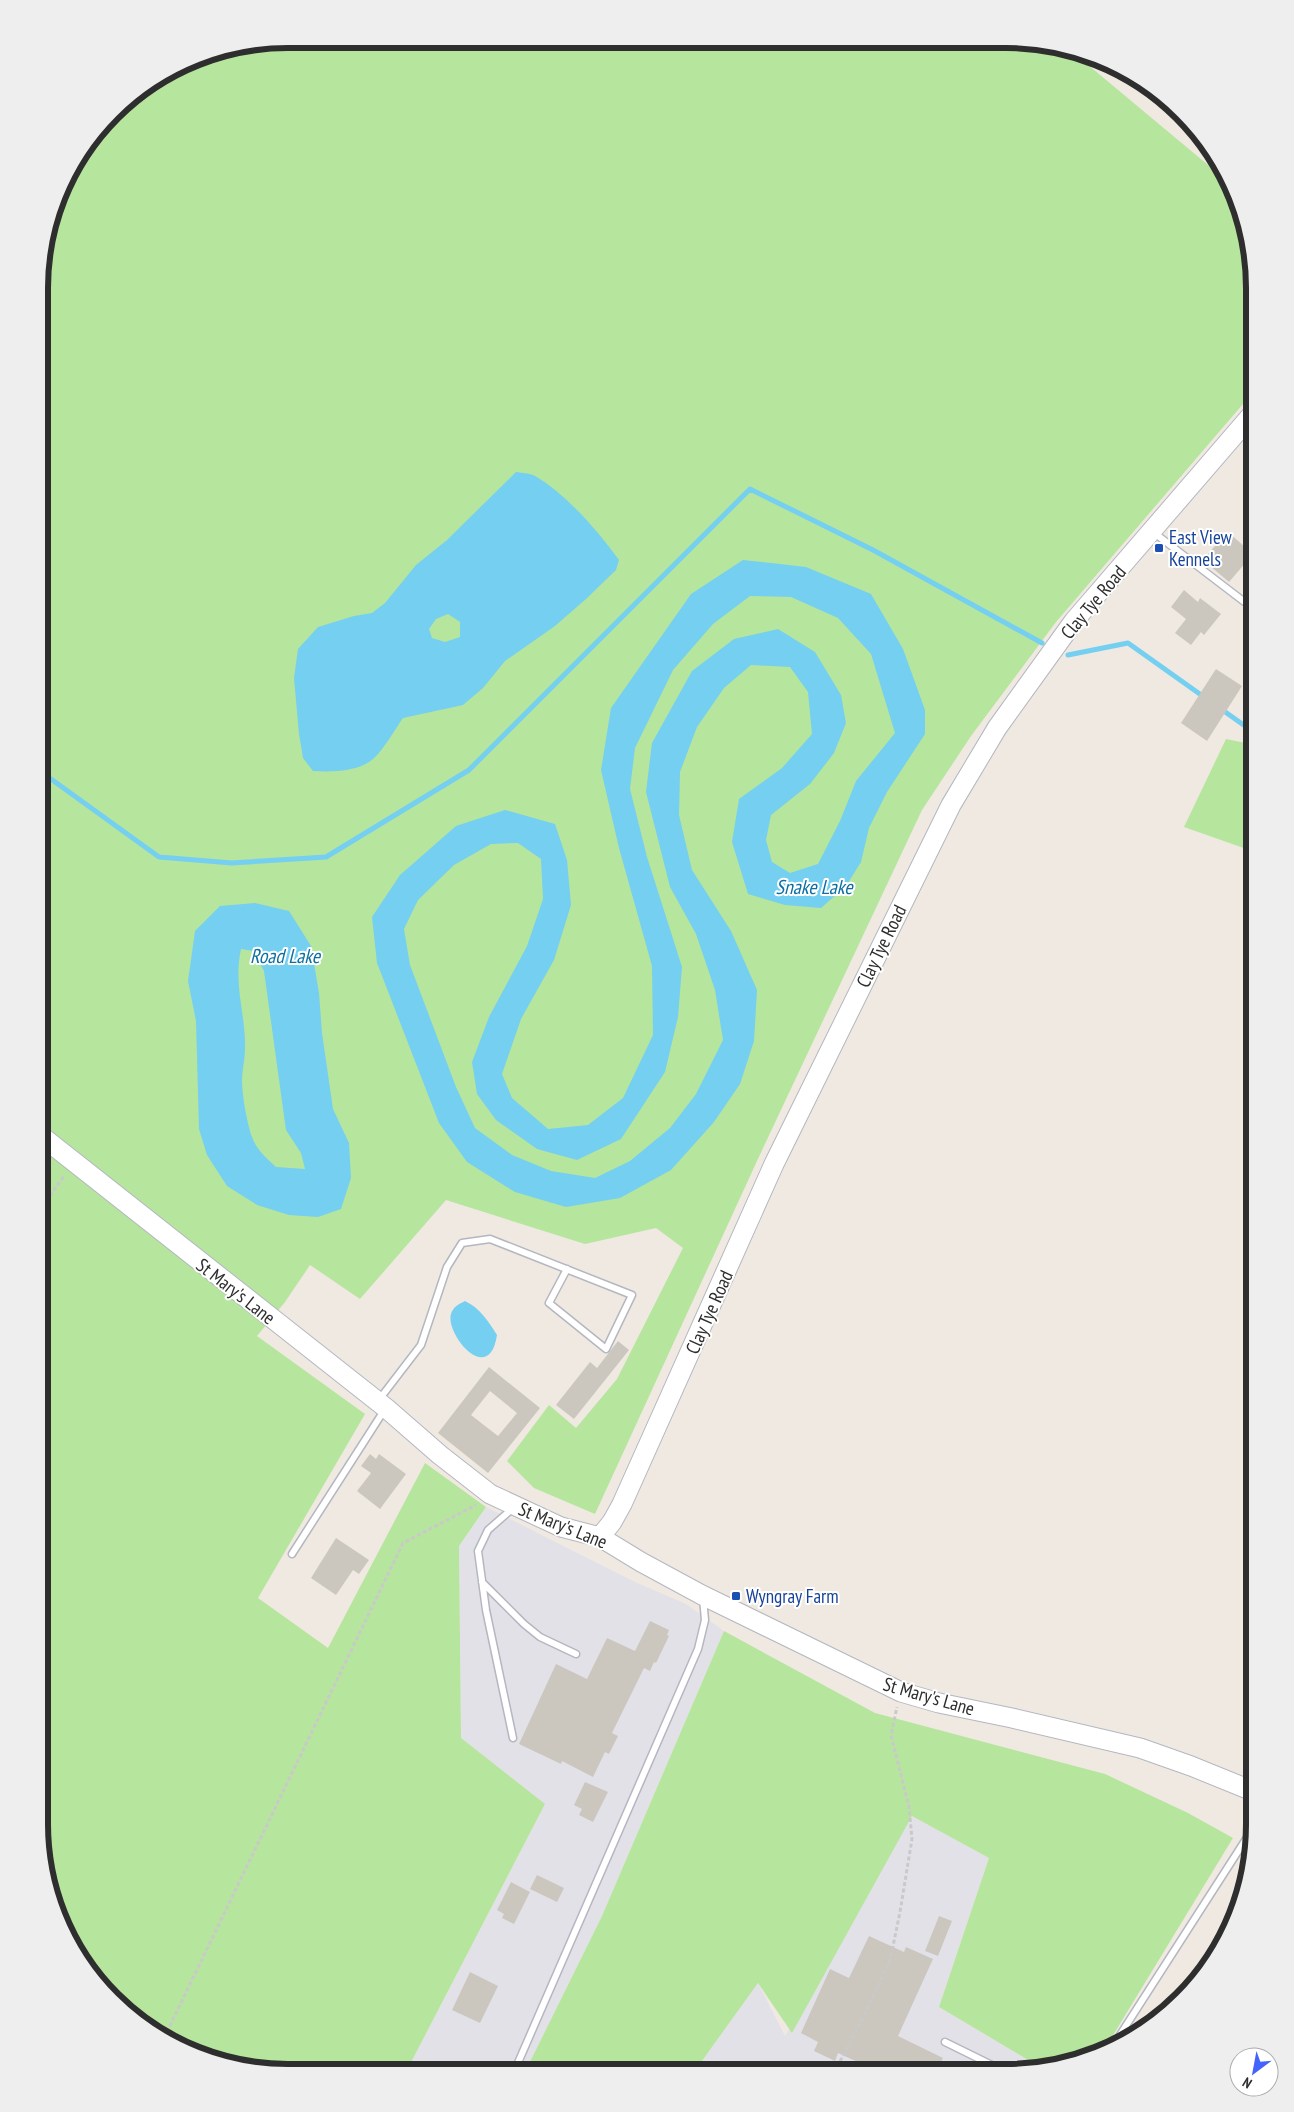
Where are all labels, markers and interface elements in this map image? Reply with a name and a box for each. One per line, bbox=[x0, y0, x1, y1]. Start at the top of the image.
place label: East View Kennels bbox=[1169, 525, 1233, 571]
marker: East View Kennels bbox=[1153, 542, 1165, 554]
street label: Clay Tye Road bbox=[1055, 560, 1131, 644]
water label: Snake Lake bbox=[775, 874, 854, 900]
street label: Clay Tye Road bbox=[851, 901, 911, 991]
water label: Road Lake bbox=[250, 943, 322, 969]
street label: St Mary's Lane bbox=[192, 1253, 280, 1329]
street label: Clay Tye Road bbox=[680, 1267, 738, 1357]
street label: St Mary's Lane bbox=[515, 1496, 611, 1554]
place label: Wyngray Farm bbox=[746, 1584, 839, 1608]
marker: Wyngray Farm bbox=[730, 1590, 742, 1602]
street label: St Mary's Lane bbox=[881, 1672, 978, 1720]
north arrow bbox=[1229, 2047, 1279, 2097]
text: N bbox=[1239, 2073, 1255, 2093]

